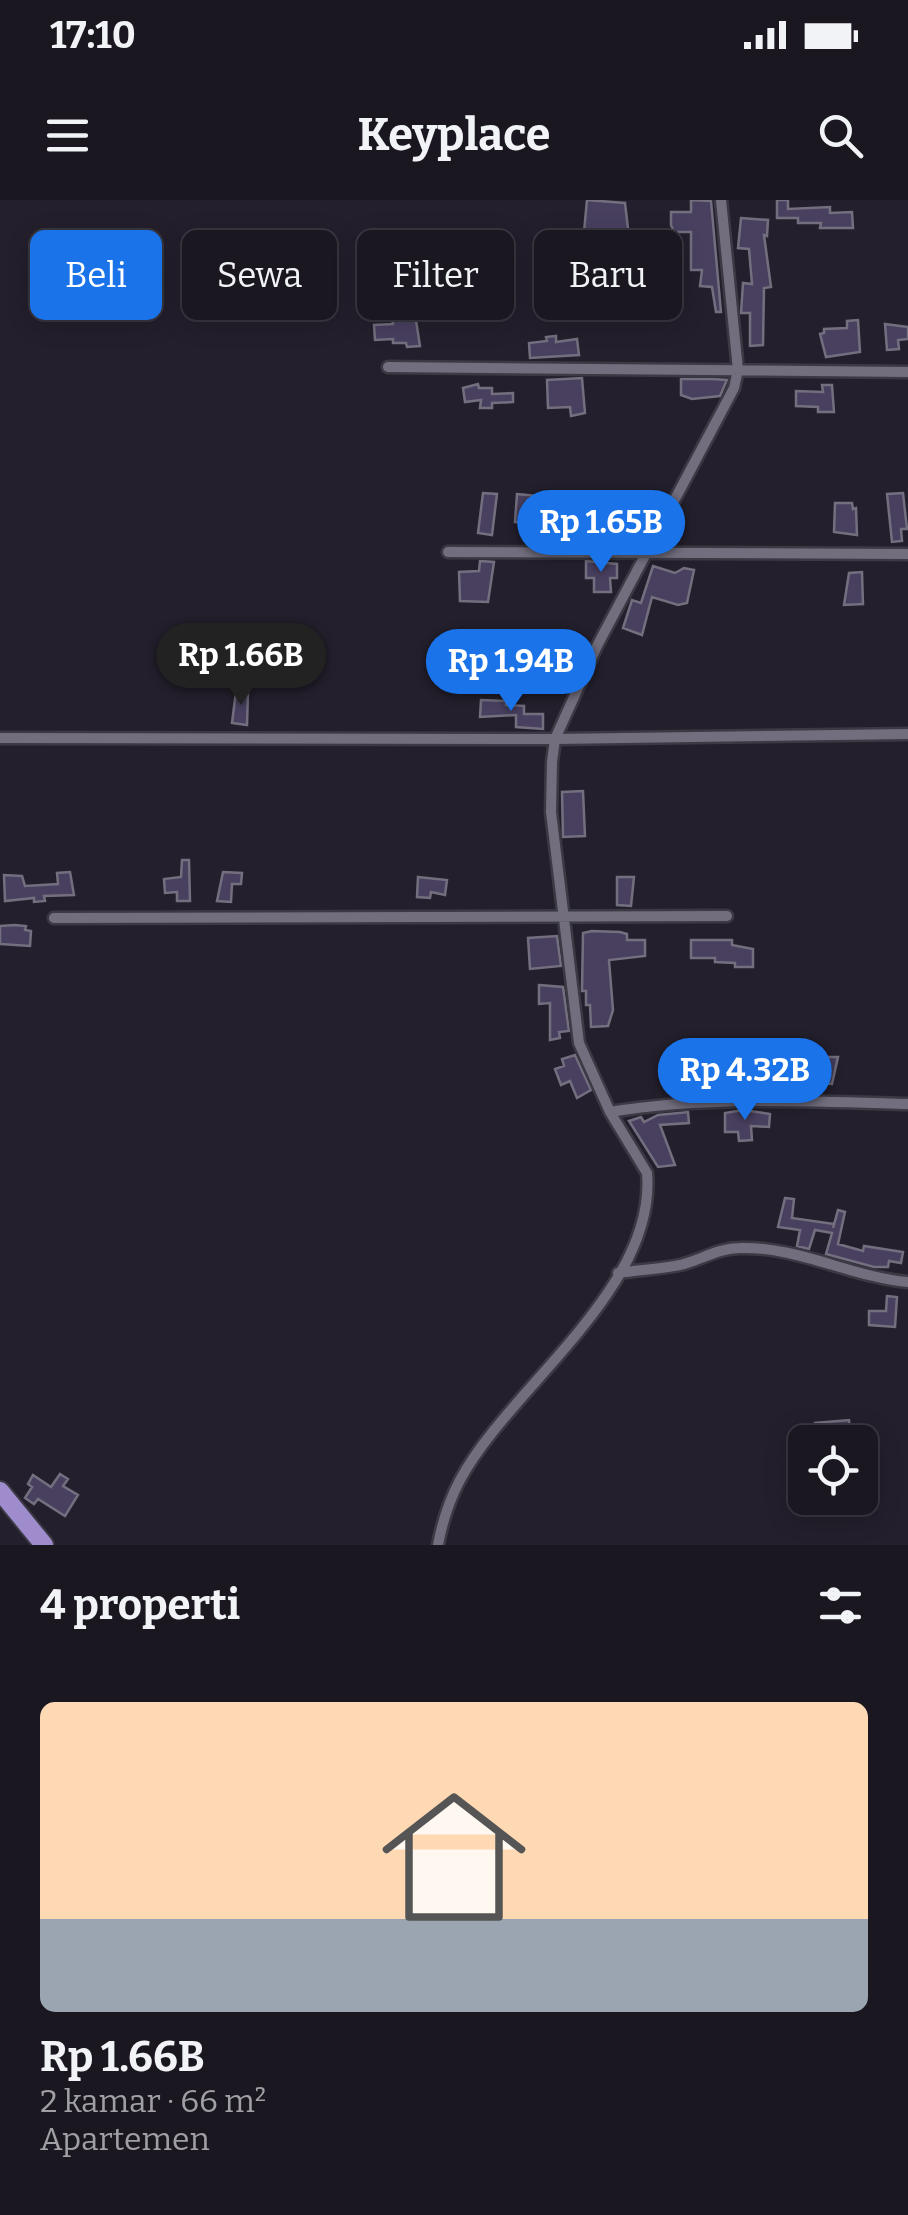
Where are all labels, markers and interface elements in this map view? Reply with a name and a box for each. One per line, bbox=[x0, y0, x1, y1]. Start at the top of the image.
text: 17:10 bbox=[50, 12, 136, 58]
icon: menu bbox=[40, 108, 95, 163]
text: Keyplace bbox=[357, 108, 551, 162]
icon: search bbox=[813, 108, 868, 163]
chip: Beli bbox=[30, 230, 162, 320]
chip: Sewa bbox=[182, 230, 337, 320]
chip: Filter bbox=[357, 230, 514, 320]
chip: Baru bbox=[534, 230, 682, 320]
pin: Rp 1.65B bbox=[498, 490, 704, 575]
text: Rp 1.65B bbox=[539, 503, 663, 541]
pin: Rp 1.66B bbox=[138, 623, 344, 708]
pin: Rp 1.94B bbox=[408, 629, 614, 714]
text: Rp 1.66B bbox=[178, 636, 304, 674]
text: Rp 1.94B bbox=[448, 642, 574, 680]
pin: Rp 4.32B bbox=[642, 1038, 848, 1123]
text: Rp 4.32B bbox=[680, 1051, 810, 1089]
map controls bbox=[788, 1425, 878, 1515]
button: locate bbox=[788, 1425, 878, 1515]
icon: filters bbox=[813, 1578, 868, 1633]
text: 4 properti bbox=[40, 1580, 240, 1630]
icon: home bbox=[364, 1767, 544, 1947]
text: Rp 1.66B bbox=[40, 2032, 205, 2082]
text: 2 kamar · 66 m² bbox=[40, 2082, 266, 2120]
text: Apartemen bbox=[40, 2120, 210, 2158]

